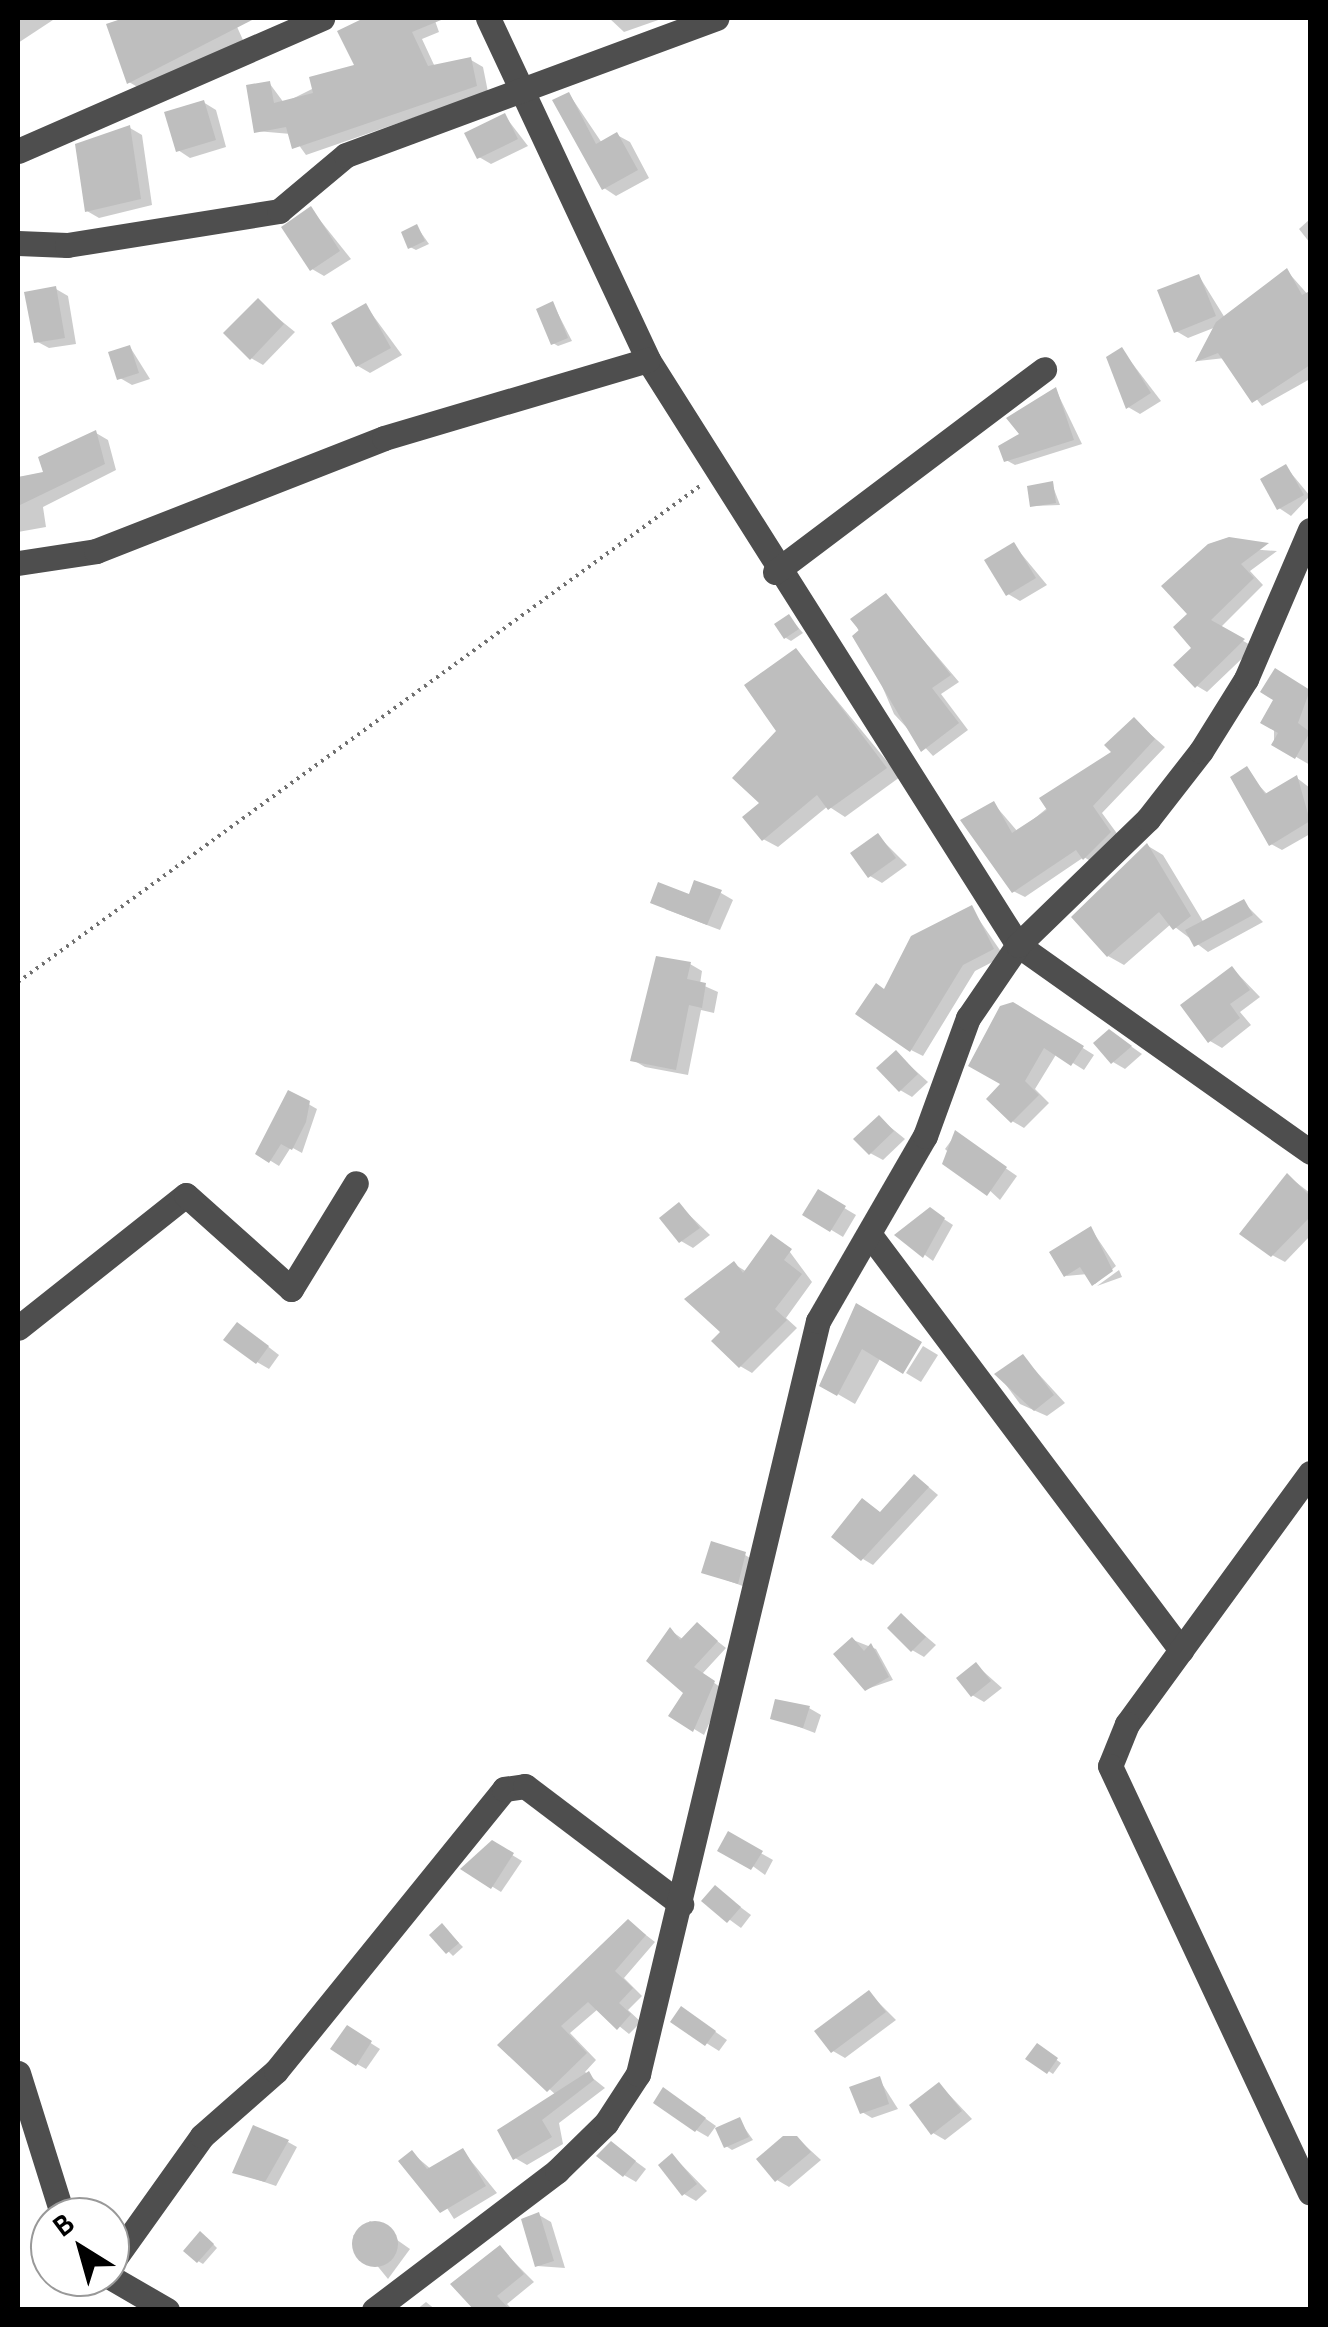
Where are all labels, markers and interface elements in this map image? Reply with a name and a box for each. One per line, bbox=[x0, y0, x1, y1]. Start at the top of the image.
north arrow bbox=[30, 2197, 130, 2297]
text: B bbox=[46, 2206, 80, 2243]

